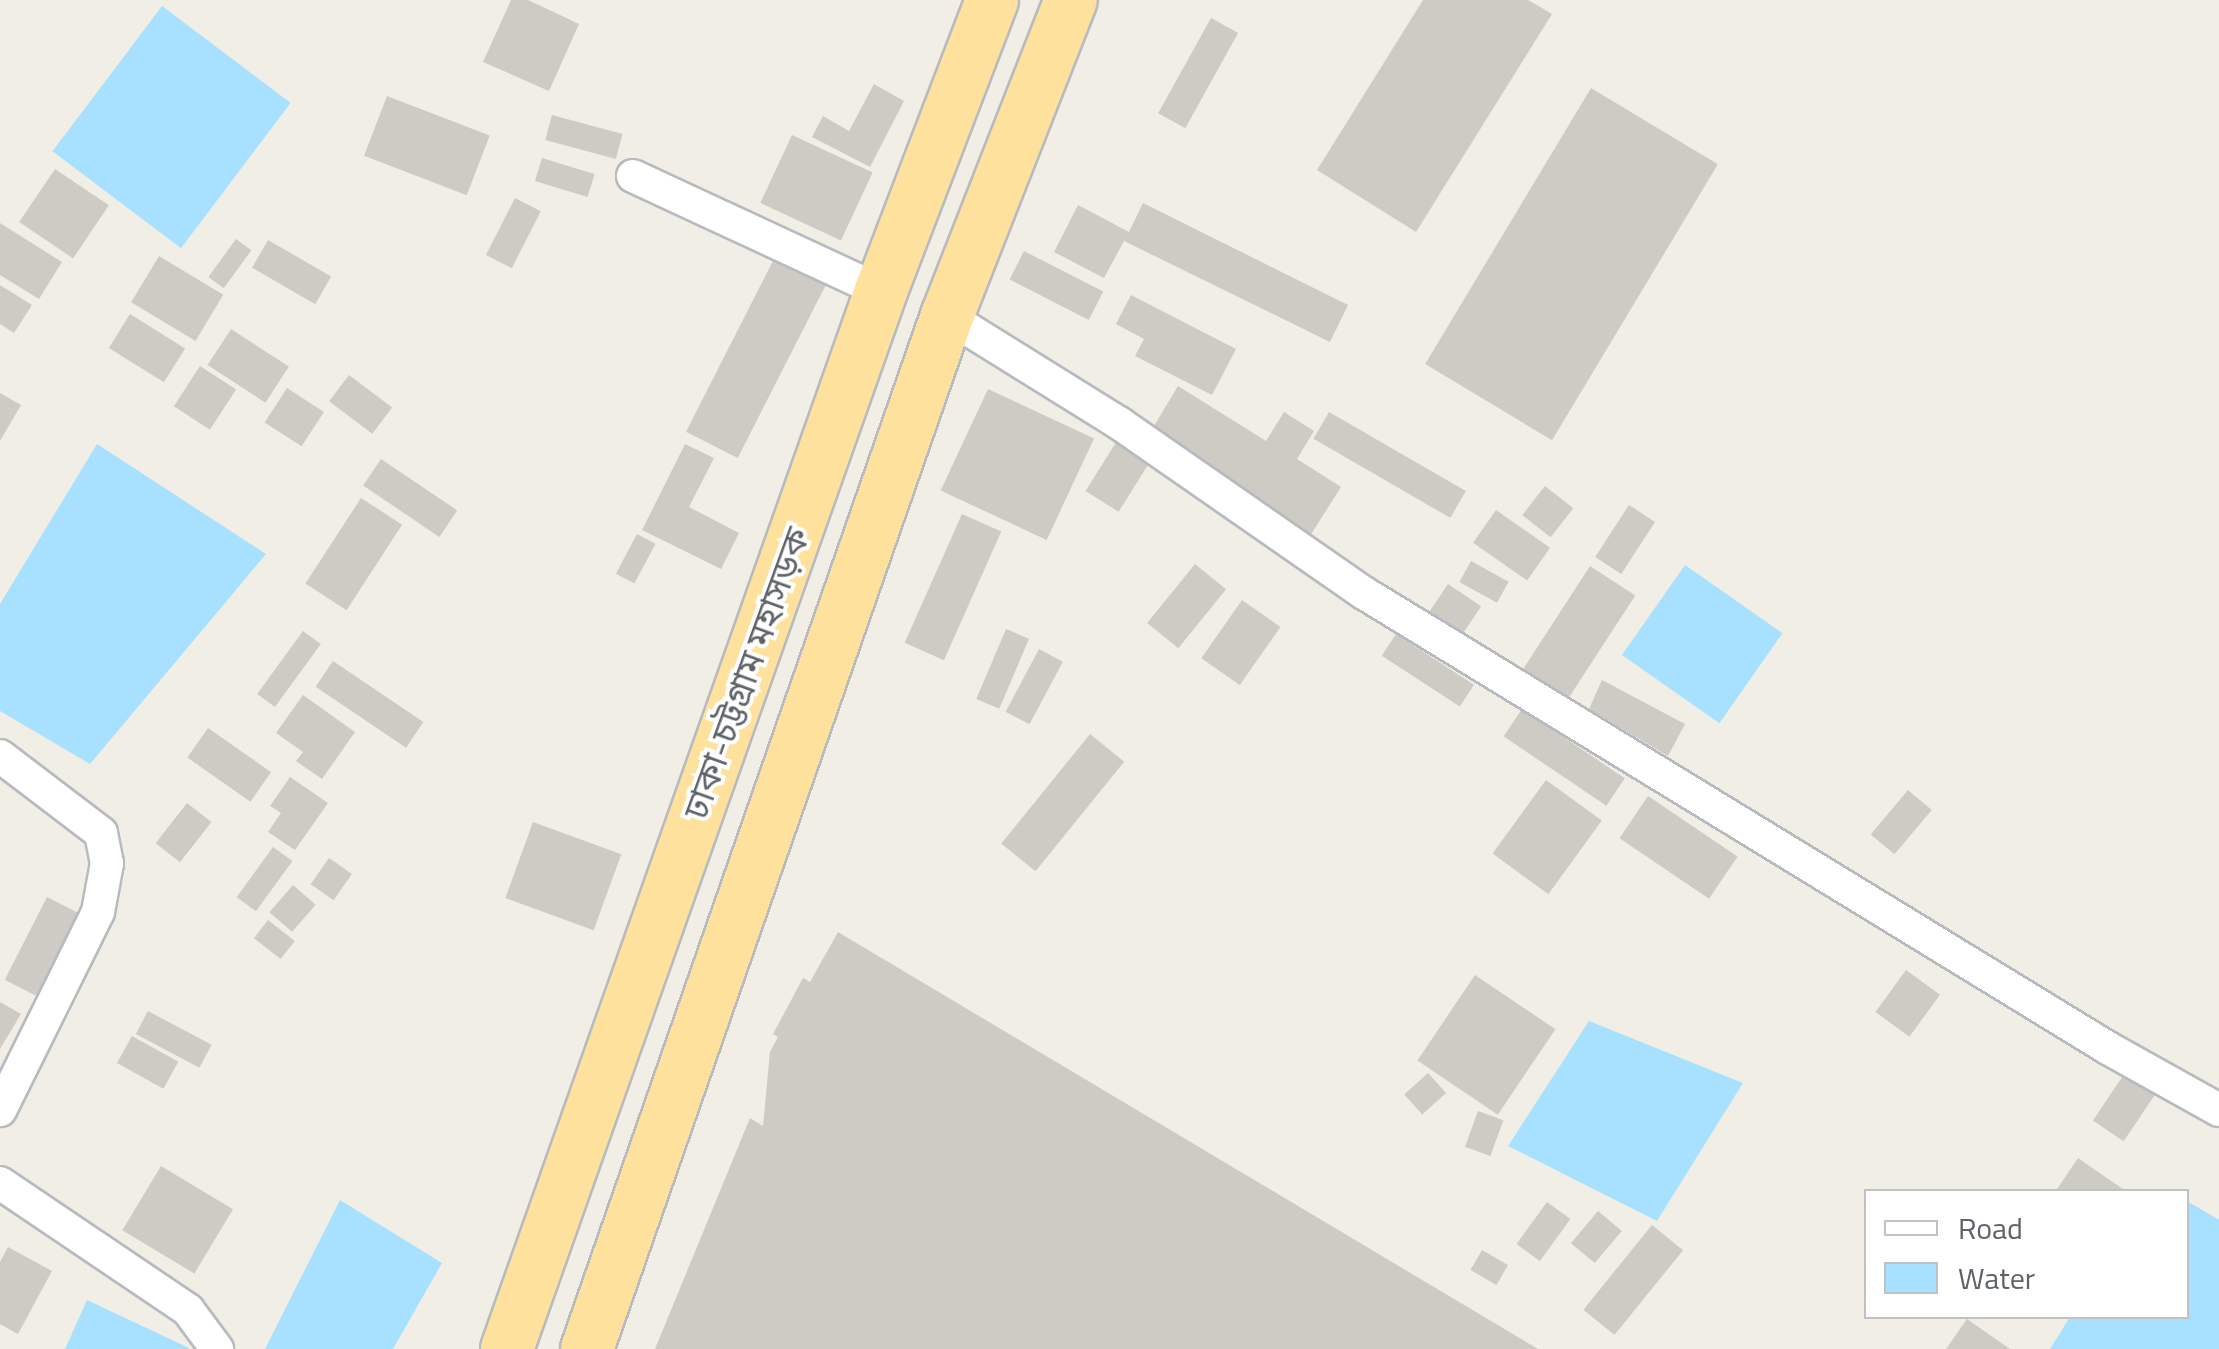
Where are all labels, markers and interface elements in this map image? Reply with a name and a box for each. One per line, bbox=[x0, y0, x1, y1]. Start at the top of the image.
street label: ঢাকা-চট্টগ্রাম মহাসড়ক bbox=[674, 522, 818, 824]
legend bbox=[1864, 1189, 2189, 1319]
text: Road bbox=[1958, 1205, 2023, 1251]
text: Water bbox=[1958, 1255, 2035, 1301]

